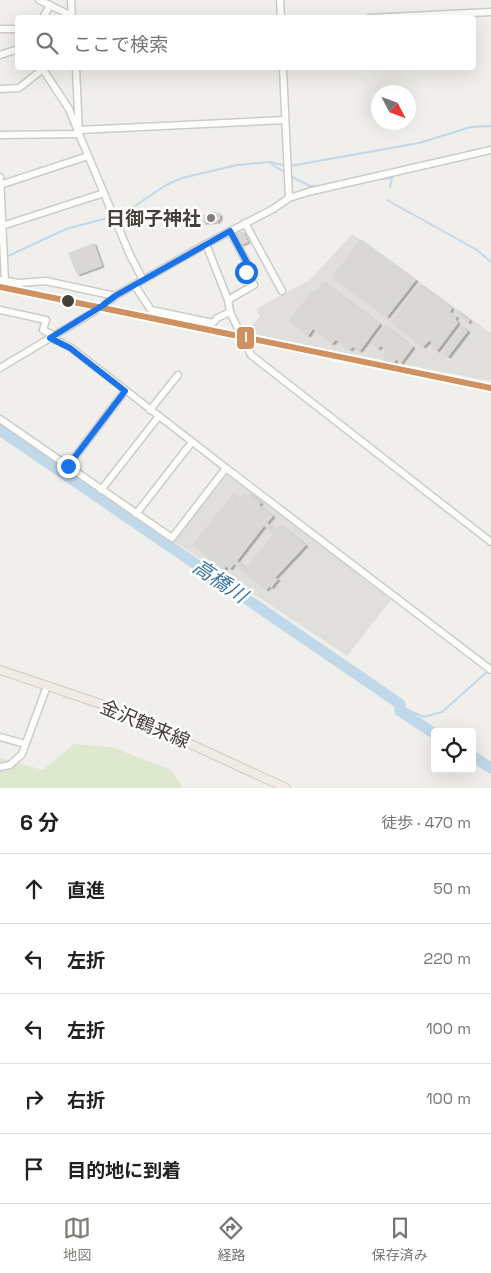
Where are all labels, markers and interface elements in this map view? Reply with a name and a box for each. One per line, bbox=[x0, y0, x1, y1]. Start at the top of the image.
search box bbox=[15, 15, 476, 70]
icon: search bbox=[33, 29, 61, 57]
text: ここで検索 bbox=[73, 32, 168, 57]
north arrow bbox=[371, 85, 416, 130]
place label: 日御子神社 bbox=[106, 206, 201, 231]
marker: 日御子神社 bbox=[205, 212, 217, 224]
route start bbox=[235, 261, 258, 284]
unlabelled marker bbox=[60, 293, 76, 309]
line badge: I bbox=[236, 326, 255, 350]
text: I bbox=[244, 328, 248, 346]
route end bbox=[57, 455, 80, 478]
water label: 高橋川 bbox=[188, 553, 254, 610]
street label: 金沢鶴来線 bbox=[96, 694, 194, 754]
map controls bbox=[431, 728, 476, 773]
button: locate bbox=[431, 728, 476, 773]
text: 6 分 bbox=[20, 809, 59, 836]
text: 徒歩 · 470 m bbox=[381, 812, 471, 833]
icon: ahead bbox=[20, 875, 48, 903]
text: 直進 bbox=[67, 878, 105, 903]
text: 50 m bbox=[433, 878, 471, 899]
icon: left bbox=[20, 945, 48, 973]
text: 左折 bbox=[67, 948, 105, 973]
text: 220 m bbox=[424, 948, 471, 969]
icon: left bbox=[20, 1015, 48, 1043]
text: 左折 bbox=[67, 1018, 105, 1043]
text: 100 m bbox=[426, 1018, 471, 1039]
icon: right bbox=[20, 1085, 48, 1113]
text: 右折 bbox=[67, 1088, 105, 1113]
text: 100 m bbox=[426, 1088, 471, 1109]
icon: arrive bbox=[20, 1155, 48, 1183]
text: 目的地に到着 bbox=[67, 1158, 181, 1183]
tab: 地図 bbox=[63, 1214, 91, 1264]
tab: 経路 bbox=[217, 1214, 245, 1264]
tab: 保存済み bbox=[372, 1214, 428, 1264]

